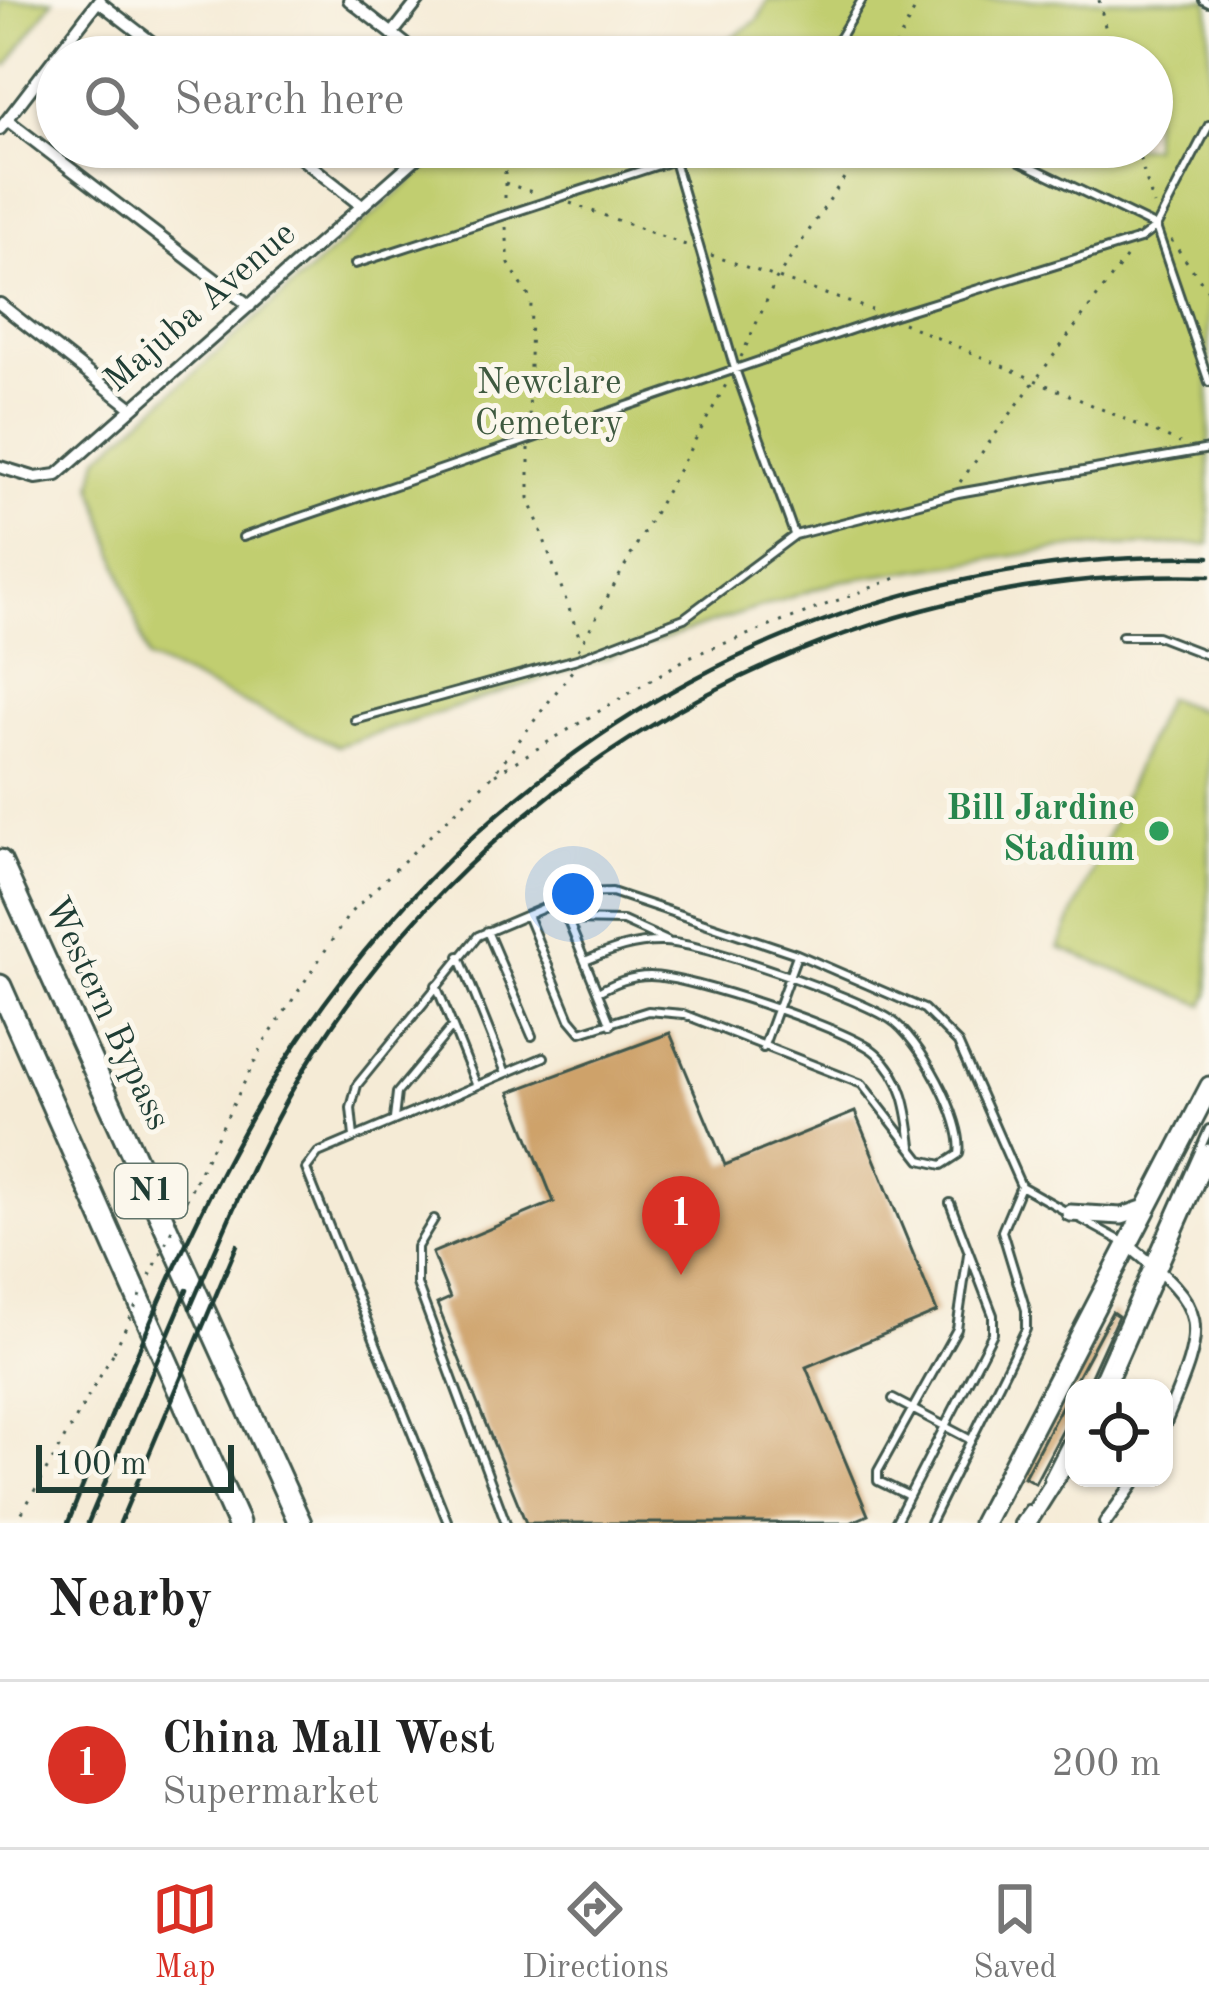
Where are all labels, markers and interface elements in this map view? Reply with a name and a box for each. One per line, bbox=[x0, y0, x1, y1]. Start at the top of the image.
search box bbox=[36, 36, 1173, 168]
icon: search bbox=[78, 69, 144, 135]
text: Search here bbox=[174, 79, 404, 124]
street label: Majuba Avenue bbox=[99, 216, 303, 400]
park label: Newclare Cemetery bbox=[475, 366, 623, 443]
place label: Bill Jardine Stadium bbox=[946, 792, 1135, 869]
marker: Bill Jardine Stadium bbox=[1146, 818, 1172, 844]
your location bbox=[543, 864, 603, 924]
street label: Western Bypass bbox=[36, 892, 176, 1136]
road number: N1 bbox=[115, 1164, 187, 1218]
pin: 1 bbox=[642, 1176, 720, 1275]
map controls bbox=[1065, 1379, 1173, 1487]
button: locate bbox=[1065, 1379, 1173, 1487]
scale bar bbox=[36, 1439, 234, 1492]
text: 100 m bbox=[54, 1449, 147, 1482]
text: Nearby bbox=[48, 1576, 213, 1627]
text: China Mall West bbox=[162, 1718, 495, 1763]
text: 1 bbox=[76, 1745, 98, 1784]
text: 200 m bbox=[1051, 1745, 1161, 1784]
text: Supermarket bbox=[162, 1773, 379, 1812]
tab: Map bbox=[152, 1876, 218, 1989]
tab: Directions bbox=[522, 1876, 669, 1989]
tab: Saved bbox=[973, 1876, 1057, 1989]

